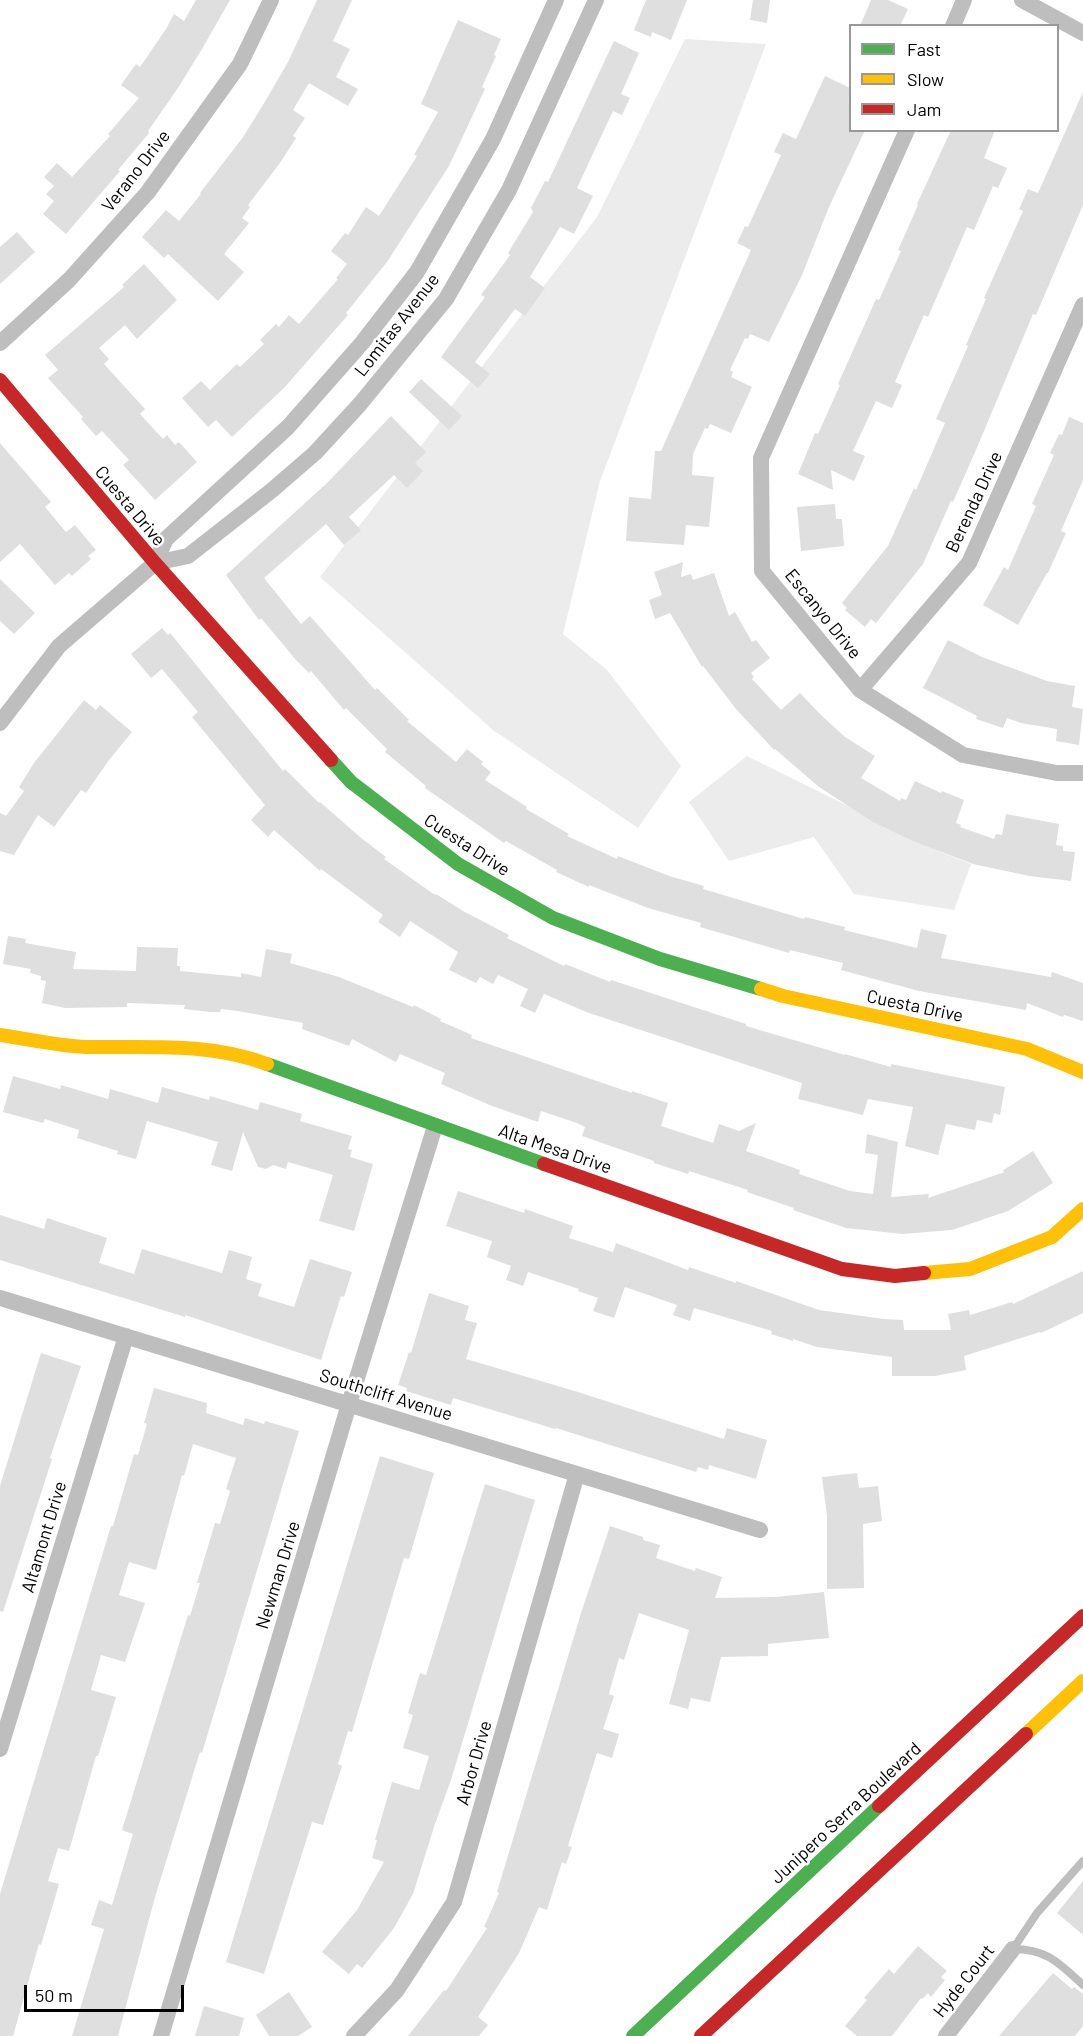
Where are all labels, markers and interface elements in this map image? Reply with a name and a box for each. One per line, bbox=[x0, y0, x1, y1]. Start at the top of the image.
legend bbox=[849, 24, 1059, 132]
text: Fast bbox=[907, 38, 941, 60]
text: Slow bbox=[907, 68, 944, 90]
text: Jam bbox=[907, 98, 941, 120]
street label: Verano Drive bbox=[97, 126, 175, 216]
street label: Lomitas Avenue bbox=[350, 269, 444, 381]
street label: Berenda Drive bbox=[941, 448, 1007, 556]
street label: Cuesta Drive bbox=[90, 461, 170, 551]
street label: Escanyo Drive bbox=[780, 565, 866, 663]
street label: Cuesta Drive bbox=[420, 809, 514, 881]
street label: Cuesta Drive bbox=[865, 985, 965, 1027]
street label: Alta Mesa Drive bbox=[496, 1120, 614, 1178]
street label: Southcliff Avenue bbox=[317, 1365, 455, 1425]
street label: Altamont Drive bbox=[17, 1479, 71, 1595]
street label: Newman Drive bbox=[251, 1518, 305, 1632]
street label: Arbor Drive bbox=[452, 1718, 496, 1808]
street label: Junipero Serra Boulevard bbox=[766, 1738, 926, 1888]
street label: Hyde Court bbox=[929, 1940, 999, 2022]
scale bar bbox=[27, 1973, 188, 2011]
text: 50 m bbox=[35, 1984, 73, 2006]

